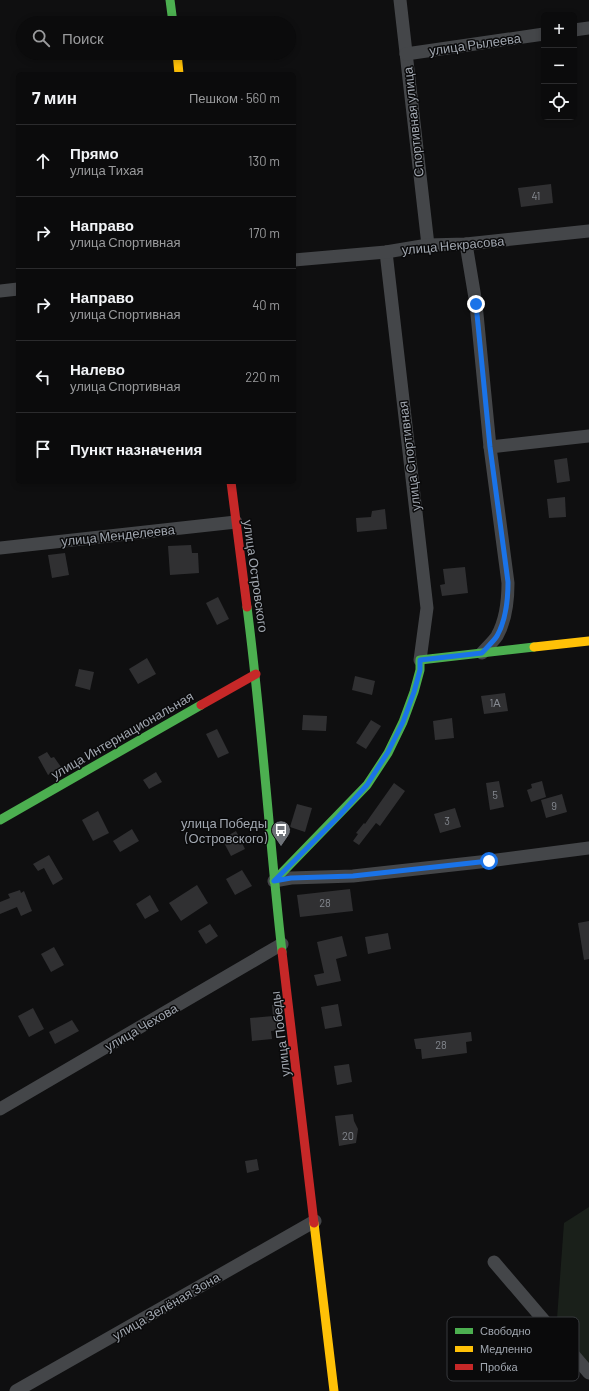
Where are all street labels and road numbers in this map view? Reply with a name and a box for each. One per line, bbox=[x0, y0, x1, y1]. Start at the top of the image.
street label: улица Рылеева bbox=[428, 30, 523, 58]
street label: Спортивная улица bbox=[399, 65, 427, 178]
street label: улица Некрасова bbox=[401, 232, 506, 257]
street label: улица Спортивная bbox=[394, 400, 424, 512]
street label: улица Островского bbox=[240, 519, 272, 633]
street label: улица Менделеева bbox=[60, 521, 176, 549]
street label: улица Интернациональная bbox=[48, 688, 196, 782]
street label: улица Победы bbox=[267, 990, 293, 1078]
street label: улица Чехова bbox=[102, 999, 181, 1054]
street label: улица Зелёная Зона bbox=[109, 1268, 223, 1343]

